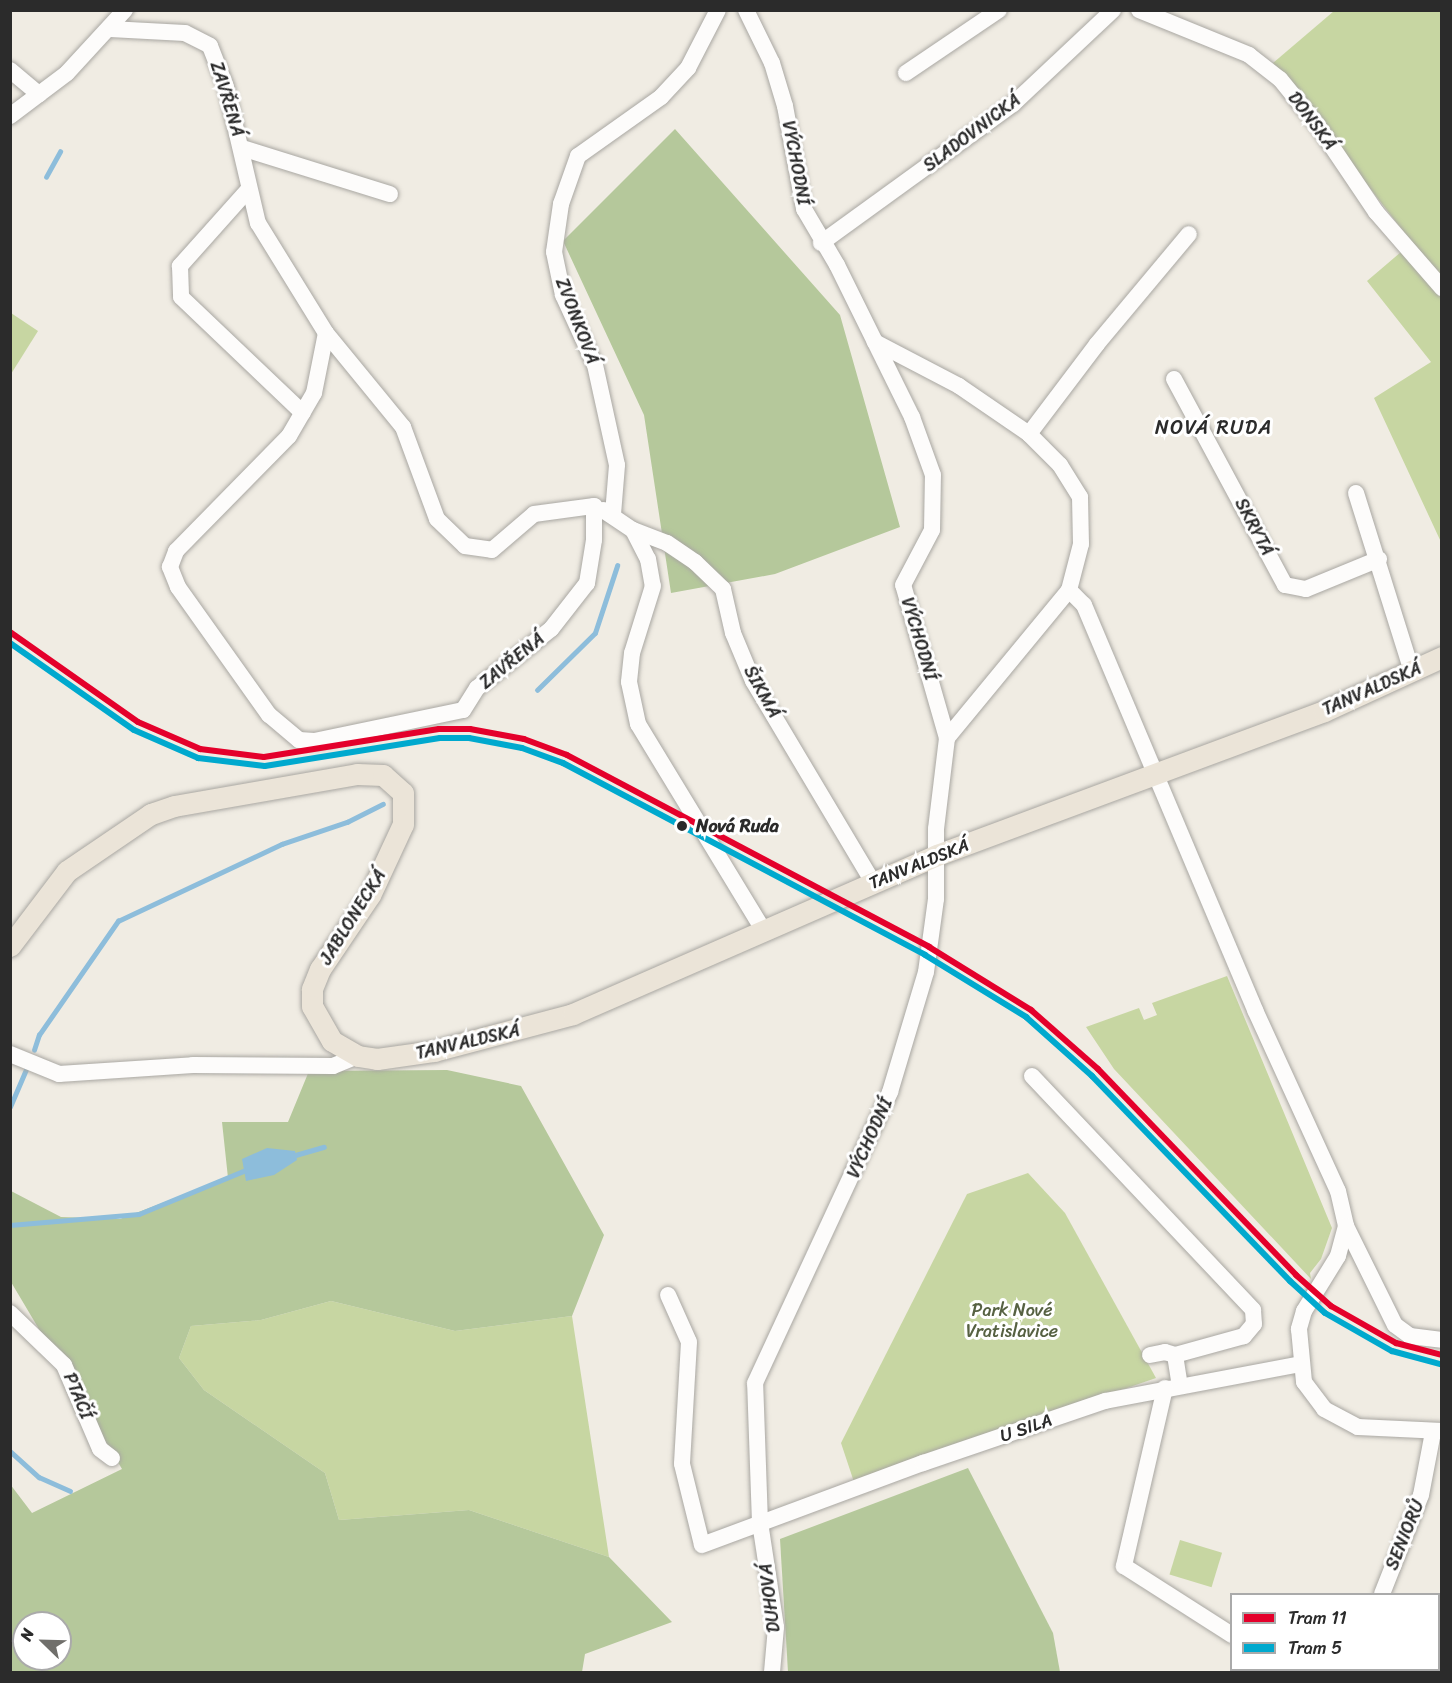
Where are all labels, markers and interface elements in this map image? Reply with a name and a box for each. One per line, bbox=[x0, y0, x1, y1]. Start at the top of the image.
street label: ZAVŘENÁ bbox=[205, 59, 249, 139]
street label: DONSKÁ bbox=[1283, 88, 1341, 154]
street label: SLADOVNICKÁ bbox=[919, 89, 1025, 177]
street label: VÝCHODNÍ bbox=[777, 119, 815, 207]
street label: ZVONKOVÁ bbox=[551, 275, 603, 367]
district label: NOVÁ RUDA bbox=[1154, 415, 1274, 439]
street label: SKRYTÁ bbox=[1230, 494, 1278, 560]
street label: VÝCHODNÍ bbox=[896, 595, 942, 683]
street label: ZAVŘENÁ bbox=[475, 628, 549, 694]
street label: TANVALDSKÁ bbox=[1319, 658, 1425, 720]
street label: ŠIKMÁ bbox=[739, 662, 785, 722]
place label: Nová Ruda bbox=[696, 815, 779, 837]
marker: Nová Ruda bbox=[673, 817, 691, 835]
street label: TANVALDSKÁ bbox=[866, 834, 972, 894]
street label: JABLONECKÁ bbox=[315, 865, 391, 969]
street label: TANVALDSKÁ bbox=[414, 1020, 522, 1064]
street label: VÝCHODNÍ bbox=[843, 1095, 897, 1181]
park label: Park Nové Vratislavice bbox=[966, 1300, 1058, 1342]
street label: PTAČÍ bbox=[59, 1369, 97, 1423]
street label: U SILA bbox=[996, 1409, 1056, 1447]
street label: SENIORŮ bbox=[1381, 1497, 1429, 1573]
street label: DUHOVÁ bbox=[755, 1562, 785, 1634]
legend bbox=[1230, 1593, 1440, 1671]
text: Tram 11 bbox=[1288, 1602, 1347, 1634]
north arrow bbox=[12, 1611, 72, 1671]
text: N bbox=[11, 1624, 42, 1645]
text: Tram 5 bbox=[1288, 1632, 1342, 1664]

